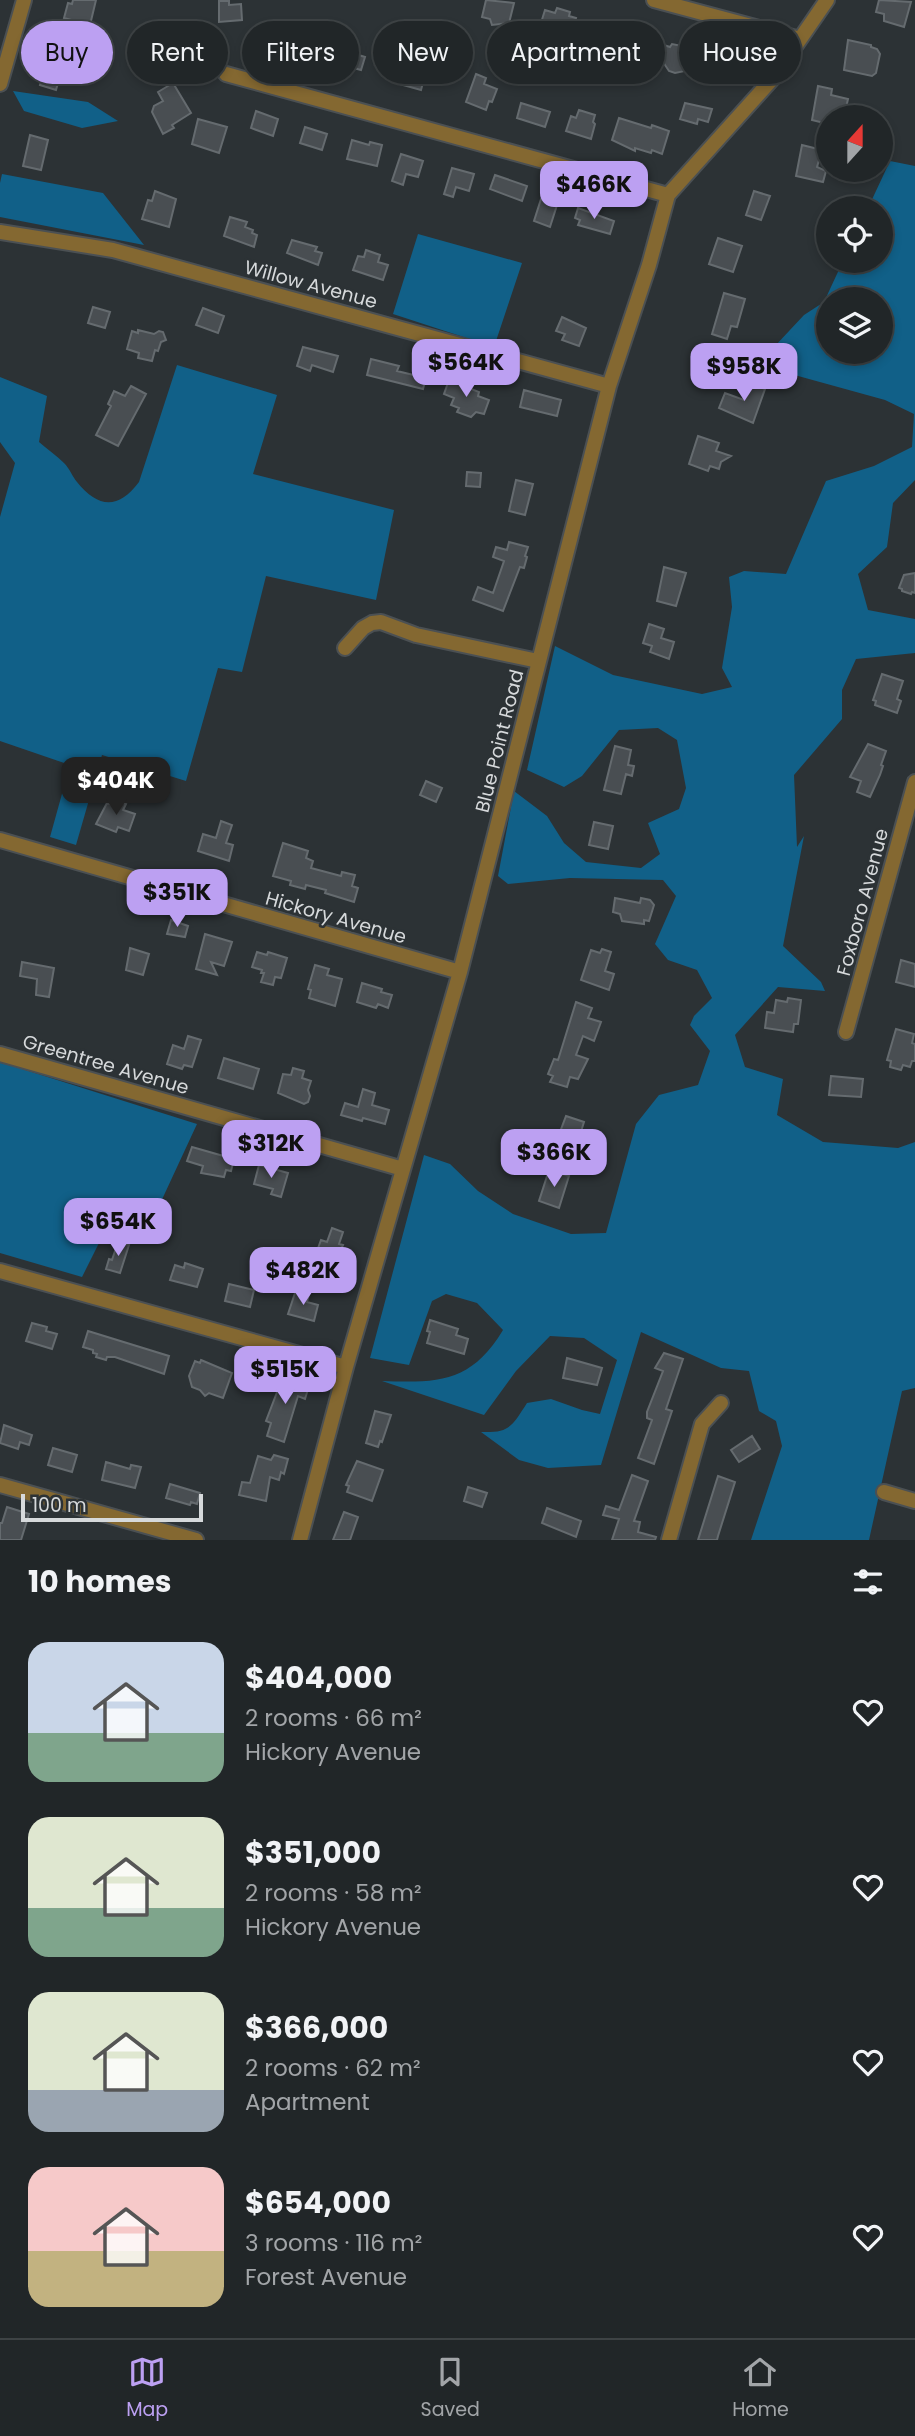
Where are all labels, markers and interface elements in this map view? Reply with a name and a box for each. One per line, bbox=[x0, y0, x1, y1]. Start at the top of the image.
chip: Buy bbox=[21, 21, 113, 84]
chip: Rent bbox=[127, 21, 228, 84]
chip: Filters bbox=[242, 21, 359, 84]
chip: New bbox=[373, 21, 473, 84]
chip: Apartment bbox=[487, 21, 665, 84]
chip: House bbox=[679, 21, 801, 84]
north arrow bbox=[816, 105, 892, 182]
map controls bbox=[816, 105, 893, 364]
pin: $466K bbox=[545, 162, 643, 221]
text: $466K bbox=[556, 168, 632, 200]
button: locate bbox=[816, 196, 893, 273]
street label: Willow Avenue bbox=[241, 254, 380, 315]
button: layers bbox=[816, 287, 893, 364]
pin: $564K bbox=[417, 340, 515, 399]
pin: $958K bbox=[695, 344, 793, 403]
text: $564K bbox=[428, 346, 504, 378]
text: $958K bbox=[706, 350, 782, 382]
street label: Blue Point Road bbox=[469, 667, 530, 816]
pin: $404K bbox=[67, 758, 165, 817]
text: $404K bbox=[77, 764, 155, 796]
street label: Foxboro Avenue bbox=[830, 825, 895, 979]
pin: $351K bbox=[128, 870, 226, 929]
text: $351K bbox=[143, 876, 211, 908]
street label: Hickory Avenue bbox=[262, 884, 410, 951]
street label: Greentree Avenue bbox=[20, 1028, 192, 1101]
pin: $312K bbox=[222, 1120, 320, 1180]
text: $312K bbox=[238, 1127, 304, 1159]
pin: $366K bbox=[505, 1130, 603, 1189]
text: $366K bbox=[517, 1136, 591, 1168]
pin: $654K bbox=[69, 1198, 167, 1258]
text: $654K bbox=[80, 1205, 156, 1237]
pin: $482K bbox=[254, 1248, 352, 1307]
text: $482K bbox=[266, 1254, 340, 1286]
pin: $515K bbox=[236, 1346, 334, 1406]
text: $515K bbox=[250, 1353, 320, 1385]
scale bar bbox=[21, 1491, 203, 1523]
text: 100 m bbox=[32, 1492, 87, 1519]
text: 10 homes bbox=[28, 1560, 172, 1603]
icon: filters bbox=[849, 1563, 887, 1601]
text: $404,000 bbox=[245, 1656, 392, 1699]
icon: home bbox=[84, 1670, 168, 1754]
icon: heart bbox=[849, 1693, 887, 1731]
text: 2 rooms · 66 m² bbox=[245, 1702, 422, 1734]
text: Hickory Avenue bbox=[245, 1736, 421, 1768]
text: $351,000 bbox=[245, 1831, 381, 1874]
icon: home bbox=[84, 1845, 168, 1929]
icon: heart bbox=[849, 1868, 887, 1906]
text: 2 rooms · 58 m² bbox=[245, 1877, 422, 1909]
text: Hickory Avenue bbox=[245, 1911, 421, 1943]
text: $366,000 bbox=[245, 2006, 388, 2049]
icon: home bbox=[84, 2020, 168, 2104]
icon: heart bbox=[849, 2043, 887, 2081]
text: 2 rooms · 62 m² bbox=[245, 2052, 421, 2084]
text: Apartment bbox=[245, 2086, 370, 2118]
text: $654,000 bbox=[245, 2181, 391, 2224]
icon: home bbox=[84, 2195, 168, 2279]
icon: heart bbox=[849, 2218, 887, 2256]
text: 3 rooms · 116 m² bbox=[245, 2227, 422, 2259]
text: Forest Avenue bbox=[245, 2261, 407, 2293]
tab: Map bbox=[126, 2353, 168, 2424]
tab: Saved bbox=[421, 2353, 480, 2424]
tab: Home bbox=[732, 2353, 789, 2424]

